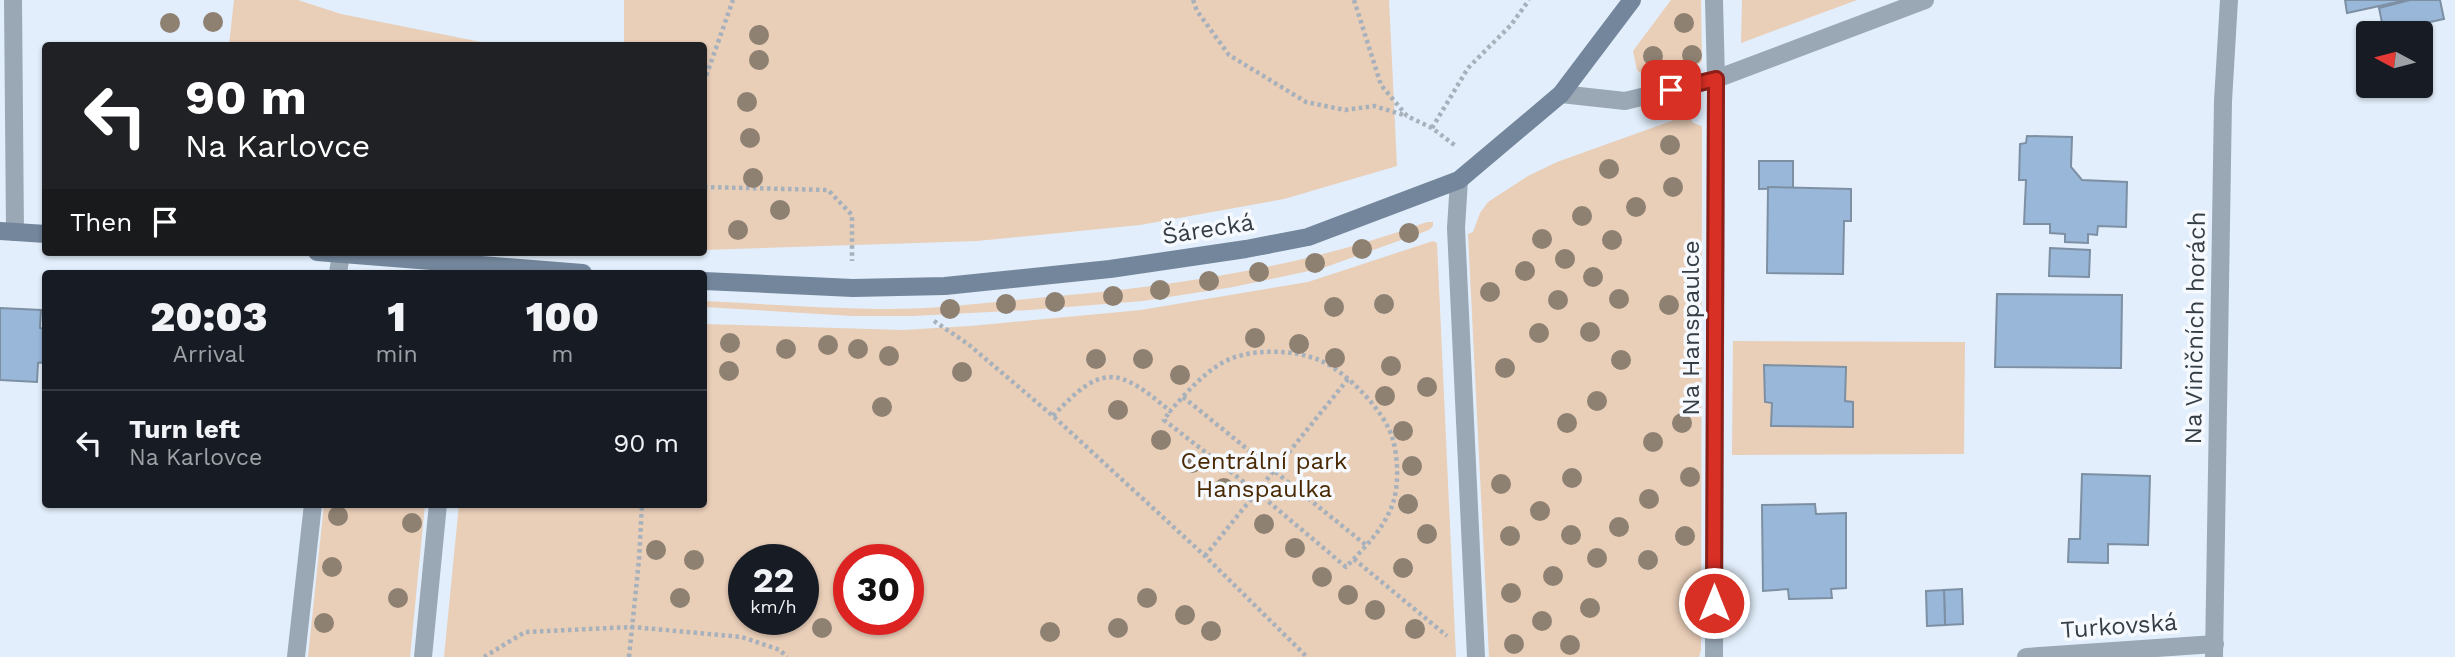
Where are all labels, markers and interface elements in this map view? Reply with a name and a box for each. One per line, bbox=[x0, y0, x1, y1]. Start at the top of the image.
north arrow bbox=[2356, 21, 2432, 98]
map controls bbox=[2356, 21, 2433, 98]
pin bbox=[1641, 60, 1701, 120]
text: 90 m bbox=[185, 68, 307, 126]
icon: left bbox=[70, 70, 161, 161]
icon: arrive bbox=[1652, 71, 1690, 109]
text: Na Karlovce bbox=[185, 127, 370, 165]
icon: arrive bbox=[146, 203, 184, 241]
text: Then bbox=[70, 207, 132, 237]
street label: Šárecká bbox=[1160, 208, 1256, 250]
street label: Na Viničních horách bbox=[2179, 211, 2211, 445]
street label: Na Hanspaulce bbox=[1677, 240, 1705, 416]
text: 20:03 bbox=[150, 292, 268, 341]
text: 1 bbox=[387, 292, 406, 341]
text: 100 bbox=[526, 292, 599, 341]
text: Arrival bbox=[173, 341, 245, 368]
text: min bbox=[375, 341, 418, 368]
text: m bbox=[551, 341, 573, 368]
text: Turn left bbox=[129, 414, 240, 444]
icon: left bbox=[70, 424, 108, 462]
text: 90 m bbox=[613, 428, 679, 458]
text: Na Karlovce bbox=[129, 444, 262, 471]
park label: Centrální park Hanspaulka bbox=[1181, 447, 1348, 503]
speed limit sign: 30 bbox=[833, 544, 924, 635]
text: 22 bbox=[753, 559, 794, 601]
position arrow bbox=[1677, 566, 1751, 640]
text: km/h bbox=[750, 596, 797, 617]
street label: Turkovská bbox=[2060, 608, 2178, 644]

